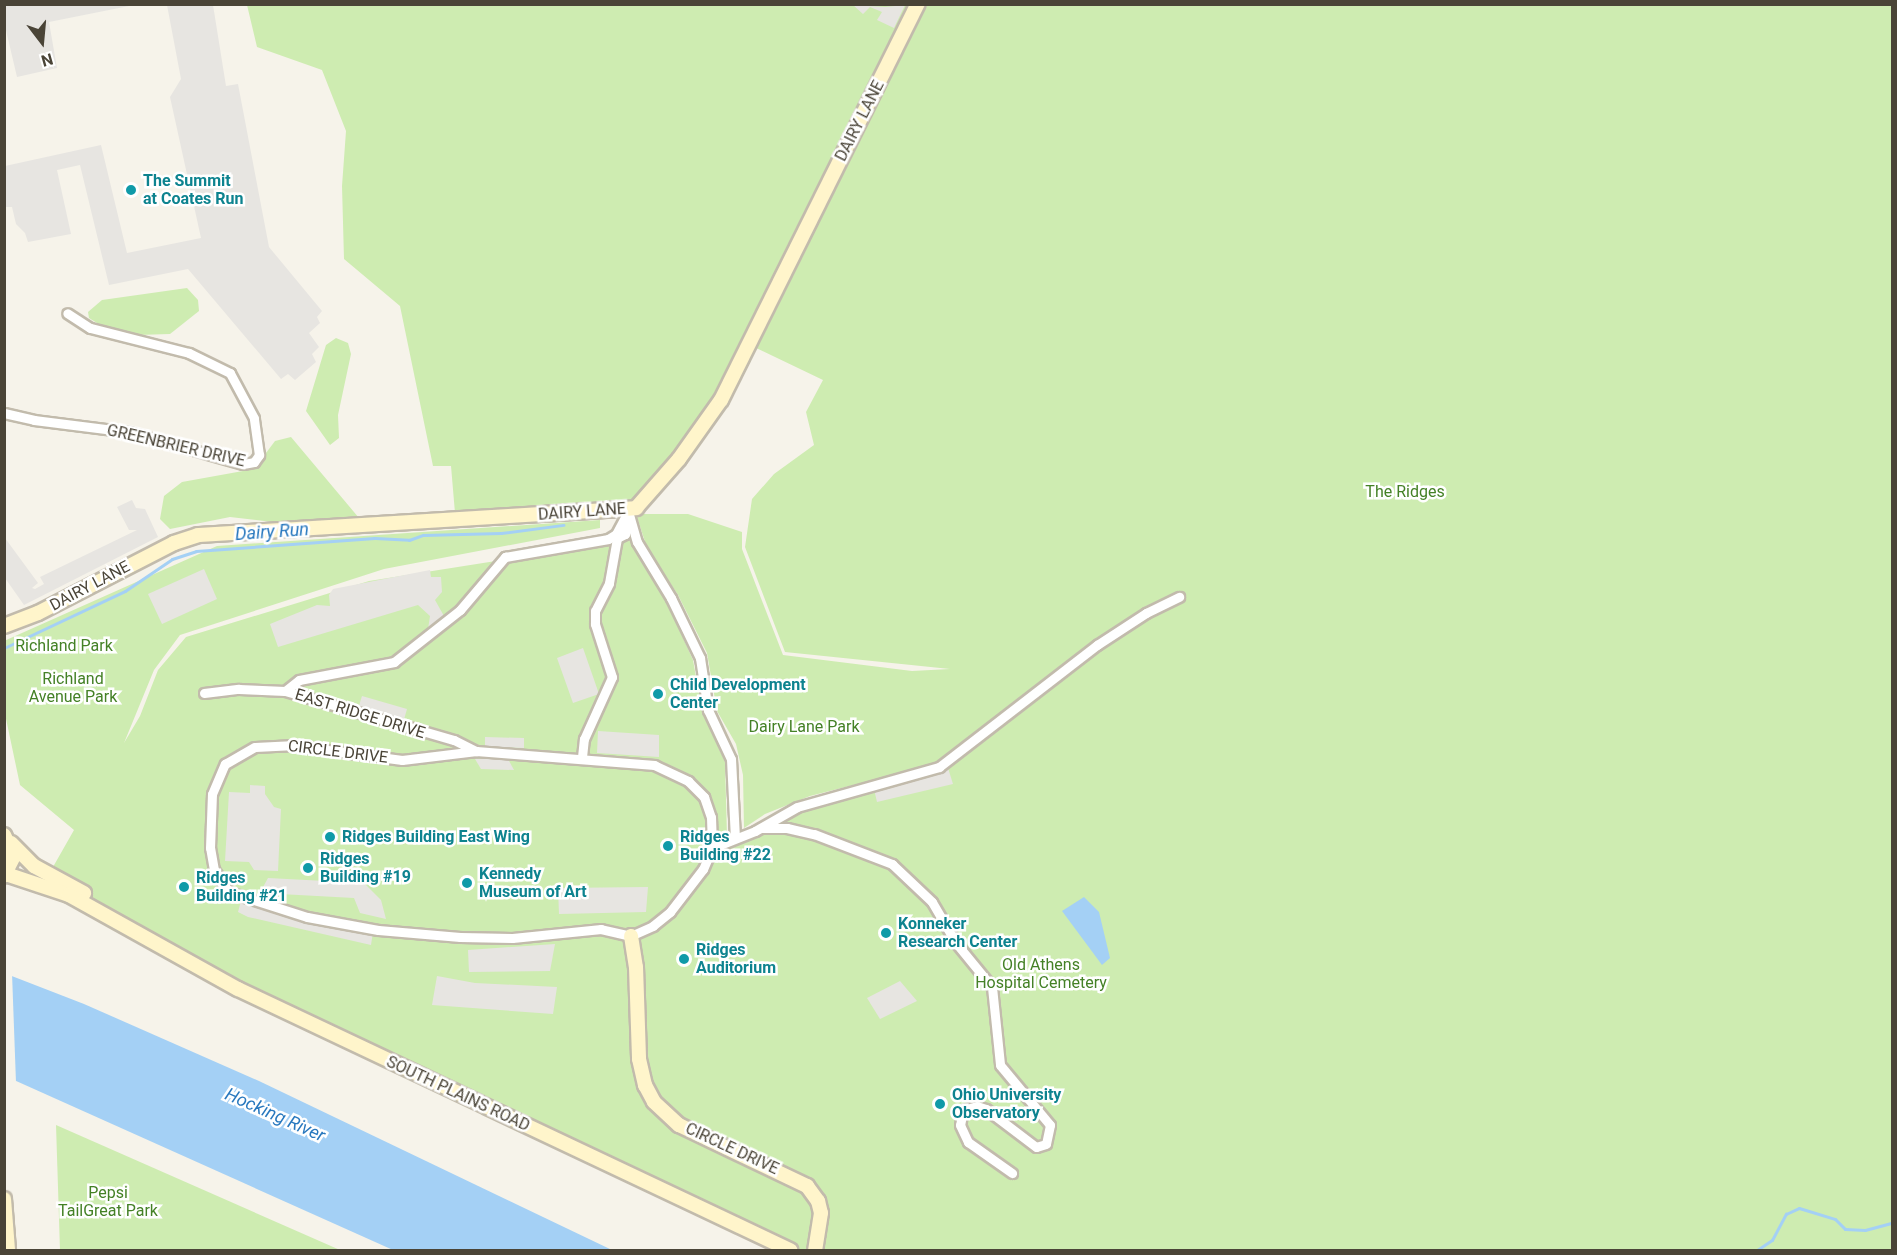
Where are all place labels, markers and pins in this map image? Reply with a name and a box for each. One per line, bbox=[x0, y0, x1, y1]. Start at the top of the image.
place label: The Summit at Coates Run bbox=[143, 171, 243, 209]
marker: The Summit at Coates Run bbox=[124, 183, 138, 197]
place label: Child Development Center bbox=[670, 675, 806, 713]
marker: Child Development Center bbox=[651, 687, 665, 701]
place label: Ridges Building East Wing bbox=[342, 827, 530, 847]
place label: Ridges Building #22 bbox=[680, 827, 771, 865]
marker: Ridges Building East Wing bbox=[323, 830, 337, 844]
marker: Ridges Building #22 bbox=[661, 839, 675, 853]
place label: Ridges Building #19 bbox=[320, 849, 411, 887]
marker: Ridges Building #19 bbox=[301, 861, 315, 875]
place label: Kennedy Museum of Art bbox=[479, 864, 587, 902]
place label: Ridges Building #21 bbox=[196, 868, 287, 906]
marker: Kennedy Museum of Art bbox=[460, 876, 474, 890]
marker: Ridges Building #21 bbox=[177, 880, 191, 894]
place label: Konneker Research Center bbox=[898, 914, 1017, 952]
marker: Konneker Research Center bbox=[879, 926, 893, 940]
place label: Ridges Auditorium bbox=[696, 940, 776, 978]
marker: Ridges Auditorium bbox=[677, 952, 691, 966]
place label: Ohio University Observatory bbox=[952, 1085, 1061, 1123]
marker: Ohio University Observatory bbox=[933, 1097, 947, 1111]

